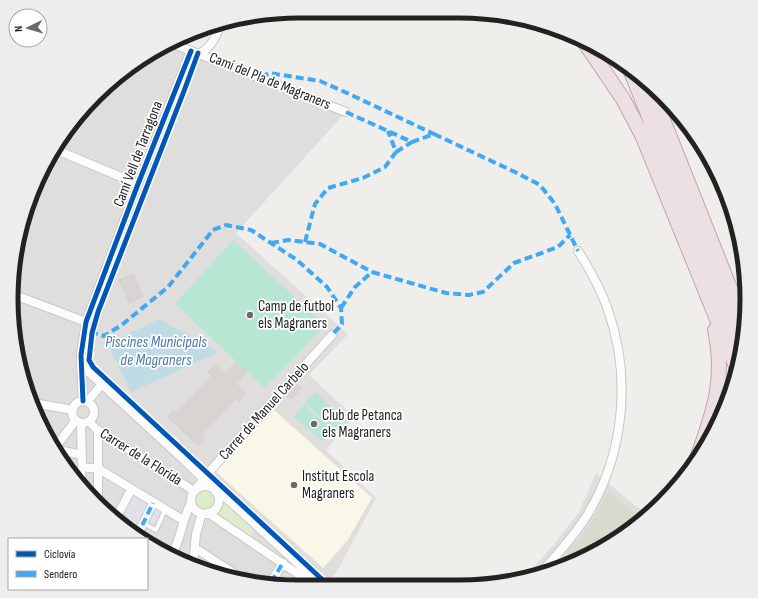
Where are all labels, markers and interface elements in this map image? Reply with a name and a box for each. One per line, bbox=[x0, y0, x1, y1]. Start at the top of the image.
north arrow bbox=[8, 8, 48, 48]
text: N bbox=[12, 25, 25, 32]
street label: Camí del Pla de Magraners bbox=[206, 48, 334, 114]
street label: Camí Vell de Tarragona bbox=[109, 98, 167, 210]
place label: Camp de futbol els Magraners bbox=[258, 297, 334, 333]
marker: Camp de futbol els Magraners bbox=[245, 310, 255, 320]
water label: Piscines Municipals de Magraners bbox=[105, 333, 207, 370]
street label: Carrer de Manuel Carbelo bbox=[215, 358, 313, 464]
place label: Club de Petanca els Magraners bbox=[322, 406, 402, 442]
marker: Club de Petanca els Magraners bbox=[309, 419, 319, 429]
street label: Carrer de la Florida bbox=[96, 424, 186, 490]
place label: Institut Escola Magraners bbox=[302, 467, 375, 503]
marker: Institut Escola Magraners bbox=[289, 480, 299, 490]
legend bbox=[8, 538, 148, 590]
text: Ciclovía bbox=[44, 547, 76, 562]
text: Sendero bbox=[44, 567, 77, 582]

